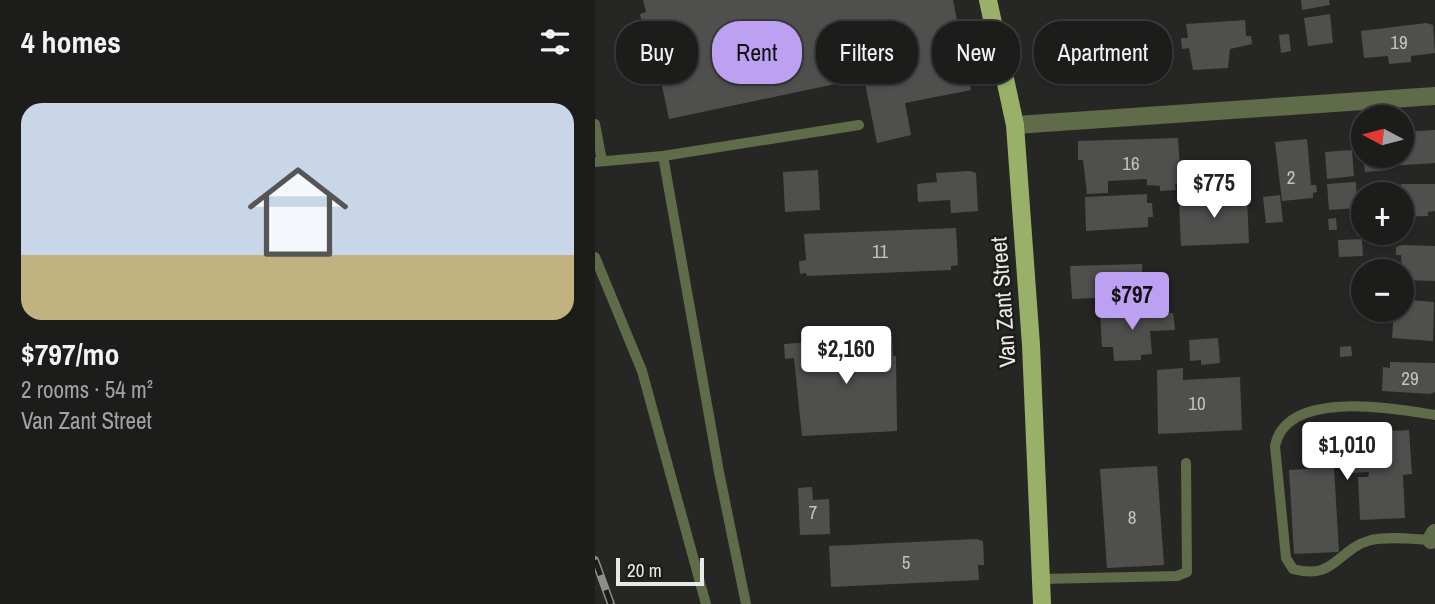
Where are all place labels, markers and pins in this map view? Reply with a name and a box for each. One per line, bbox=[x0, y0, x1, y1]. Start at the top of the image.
pin: $775 bbox=[1173, 160, 1255, 220]
pin: $797 bbox=[1091, 272, 1173, 332]
pin: $2,160 bbox=[789, 326, 903, 386]
pin: $1,010 bbox=[1290, 422, 1404, 482]

